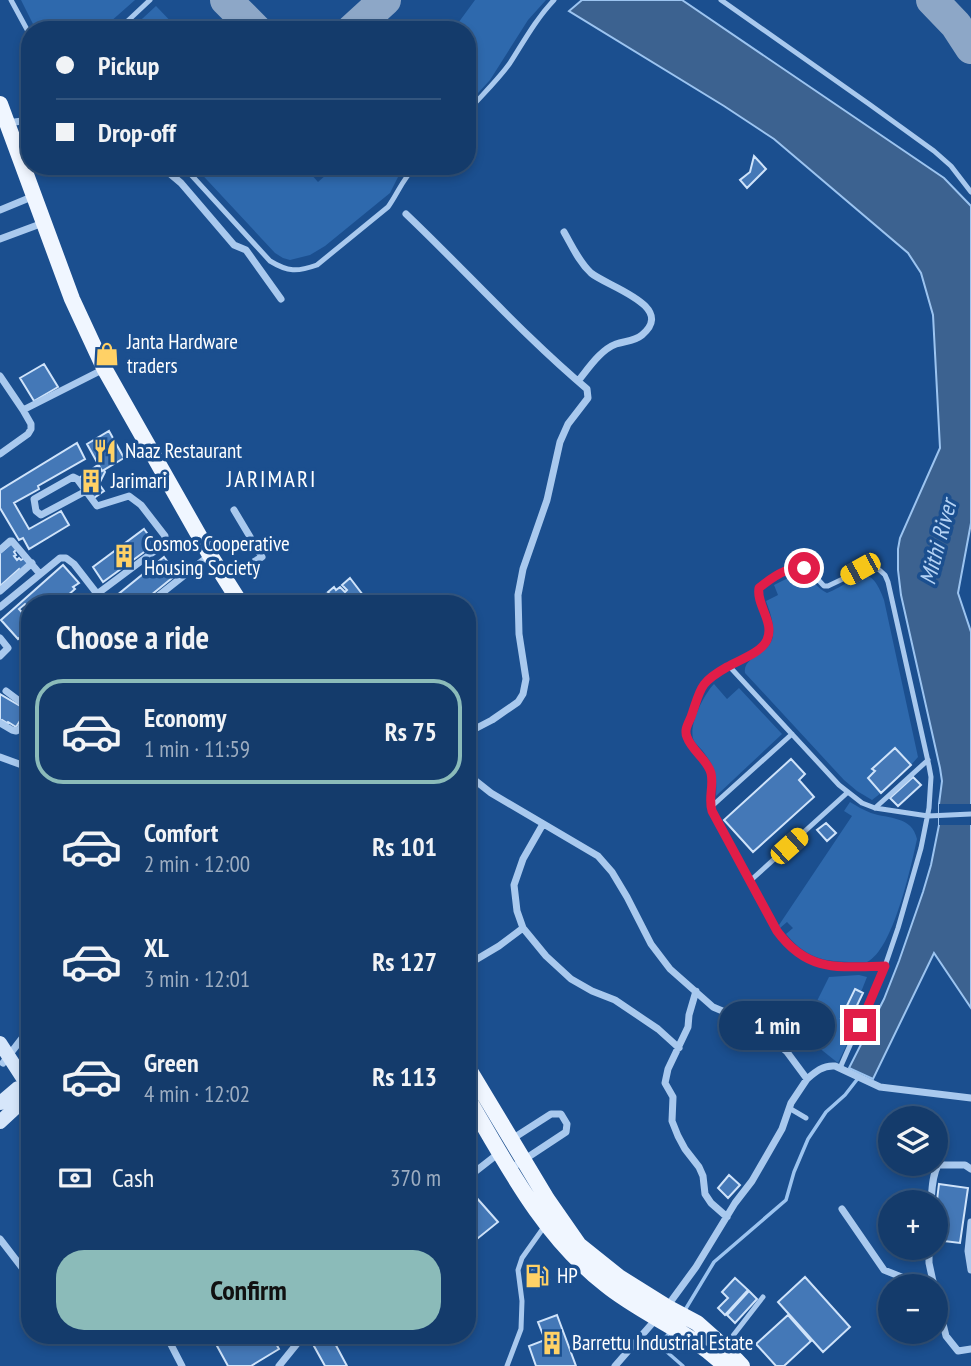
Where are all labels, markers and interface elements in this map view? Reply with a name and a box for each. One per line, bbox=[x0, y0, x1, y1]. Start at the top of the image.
text: Pickup bbox=[98, 49, 159, 82]
text: Drop-off bbox=[98, 116, 176, 149]
place label: Janta Hardware traders bbox=[126, 328, 238, 379]
shop icon: Janta Hardware traders bbox=[93, 340, 121, 368]
restaurant icon: Naaz Restaurant bbox=[91, 437, 119, 465]
place label: Naaz Restaurant bbox=[125, 437, 242, 464]
district label: JARIMARI bbox=[226, 464, 317, 493]
building icon: Jarimari bbox=[77, 467, 105, 495]
place label: Jarimari bbox=[110, 467, 167, 494]
water label: Mithi River bbox=[912, 493, 964, 588]
place label: Cosmos Cooperative Housing Society bbox=[144, 530, 290, 581]
building icon: Cosmos Cooperative Housing Society bbox=[110, 542, 138, 570]
car bbox=[837, 550, 884, 588]
route start bbox=[788, 552, 820, 584]
text: Choose a ride bbox=[56, 616, 209, 658]
icon: car bbox=[60, 700, 123, 763]
text: Economy bbox=[144, 701, 226, 734]
text: Rs 75 bbox=[385, 715, 437, 748]
text: 1 min · 11:59 bbox=[144, 734, 250, 763]
icon: car bbox=[60, 815, 123, 878]
text: Comfort bbox=[144, 816, 218, 849]
car bbox=[767, 824, 812, 868]
text: Rs 101 bbox=[372, 830, 437, 863]
text: 2 min · 12:00 bbox=[144, 849, 250, 878]
icon: car bbox=[60, 930, 123, 993]
text: XL bbox=[144, 931, 169, 964]
text: Rs 127 bbox=[372, 945, 437, 978]
text: 3 min · 12:01 bbox=[144, 964, 250, 993]
callout: 1 min bbox=[720, 1000, 836, 1050]
route end bbox=[844, 1009, 876, 1041]
text: 1 min bbox=[754, 1011, 800, 1040]
icon: car bbox=[60, 1045, 123, 1108]
text: Green bbox=[144, 1046, 199, 1079]
text: Rs 113 bbox=[372, 1060, 437, 1093]
text: 4 min · 12:02 bbox=[144, 1079, 250, 1108]
map controls bbox=[878, 1106, 948, 1344]
button: layers bbox=[878, 1106, 948, 1176]
icon: cash bbox=[56, 1159, 94, 1197]
text: Cash bbox=[112, 1161, 154, 1194]
text: 370 m bbox=[390, 1163, 441, 1192]
button: + bbox=[878, 1190, 948, 1260]
button: Confirm bbox=[56, 1250, 441, 1330]
fuel station icon: HP bbox=[523, 1262, 551, 1290]
place label: HP bbox=[557, 1262, 578, 1289]
button: − bbox=[878, 1274, 948, 1344]
building icon: Barrettu Industrial Estate bbox=[538, 1329, 566, 1357]
place label: Barrettu Industrial Estate bbox=[572, 1329, 753, 1356]

